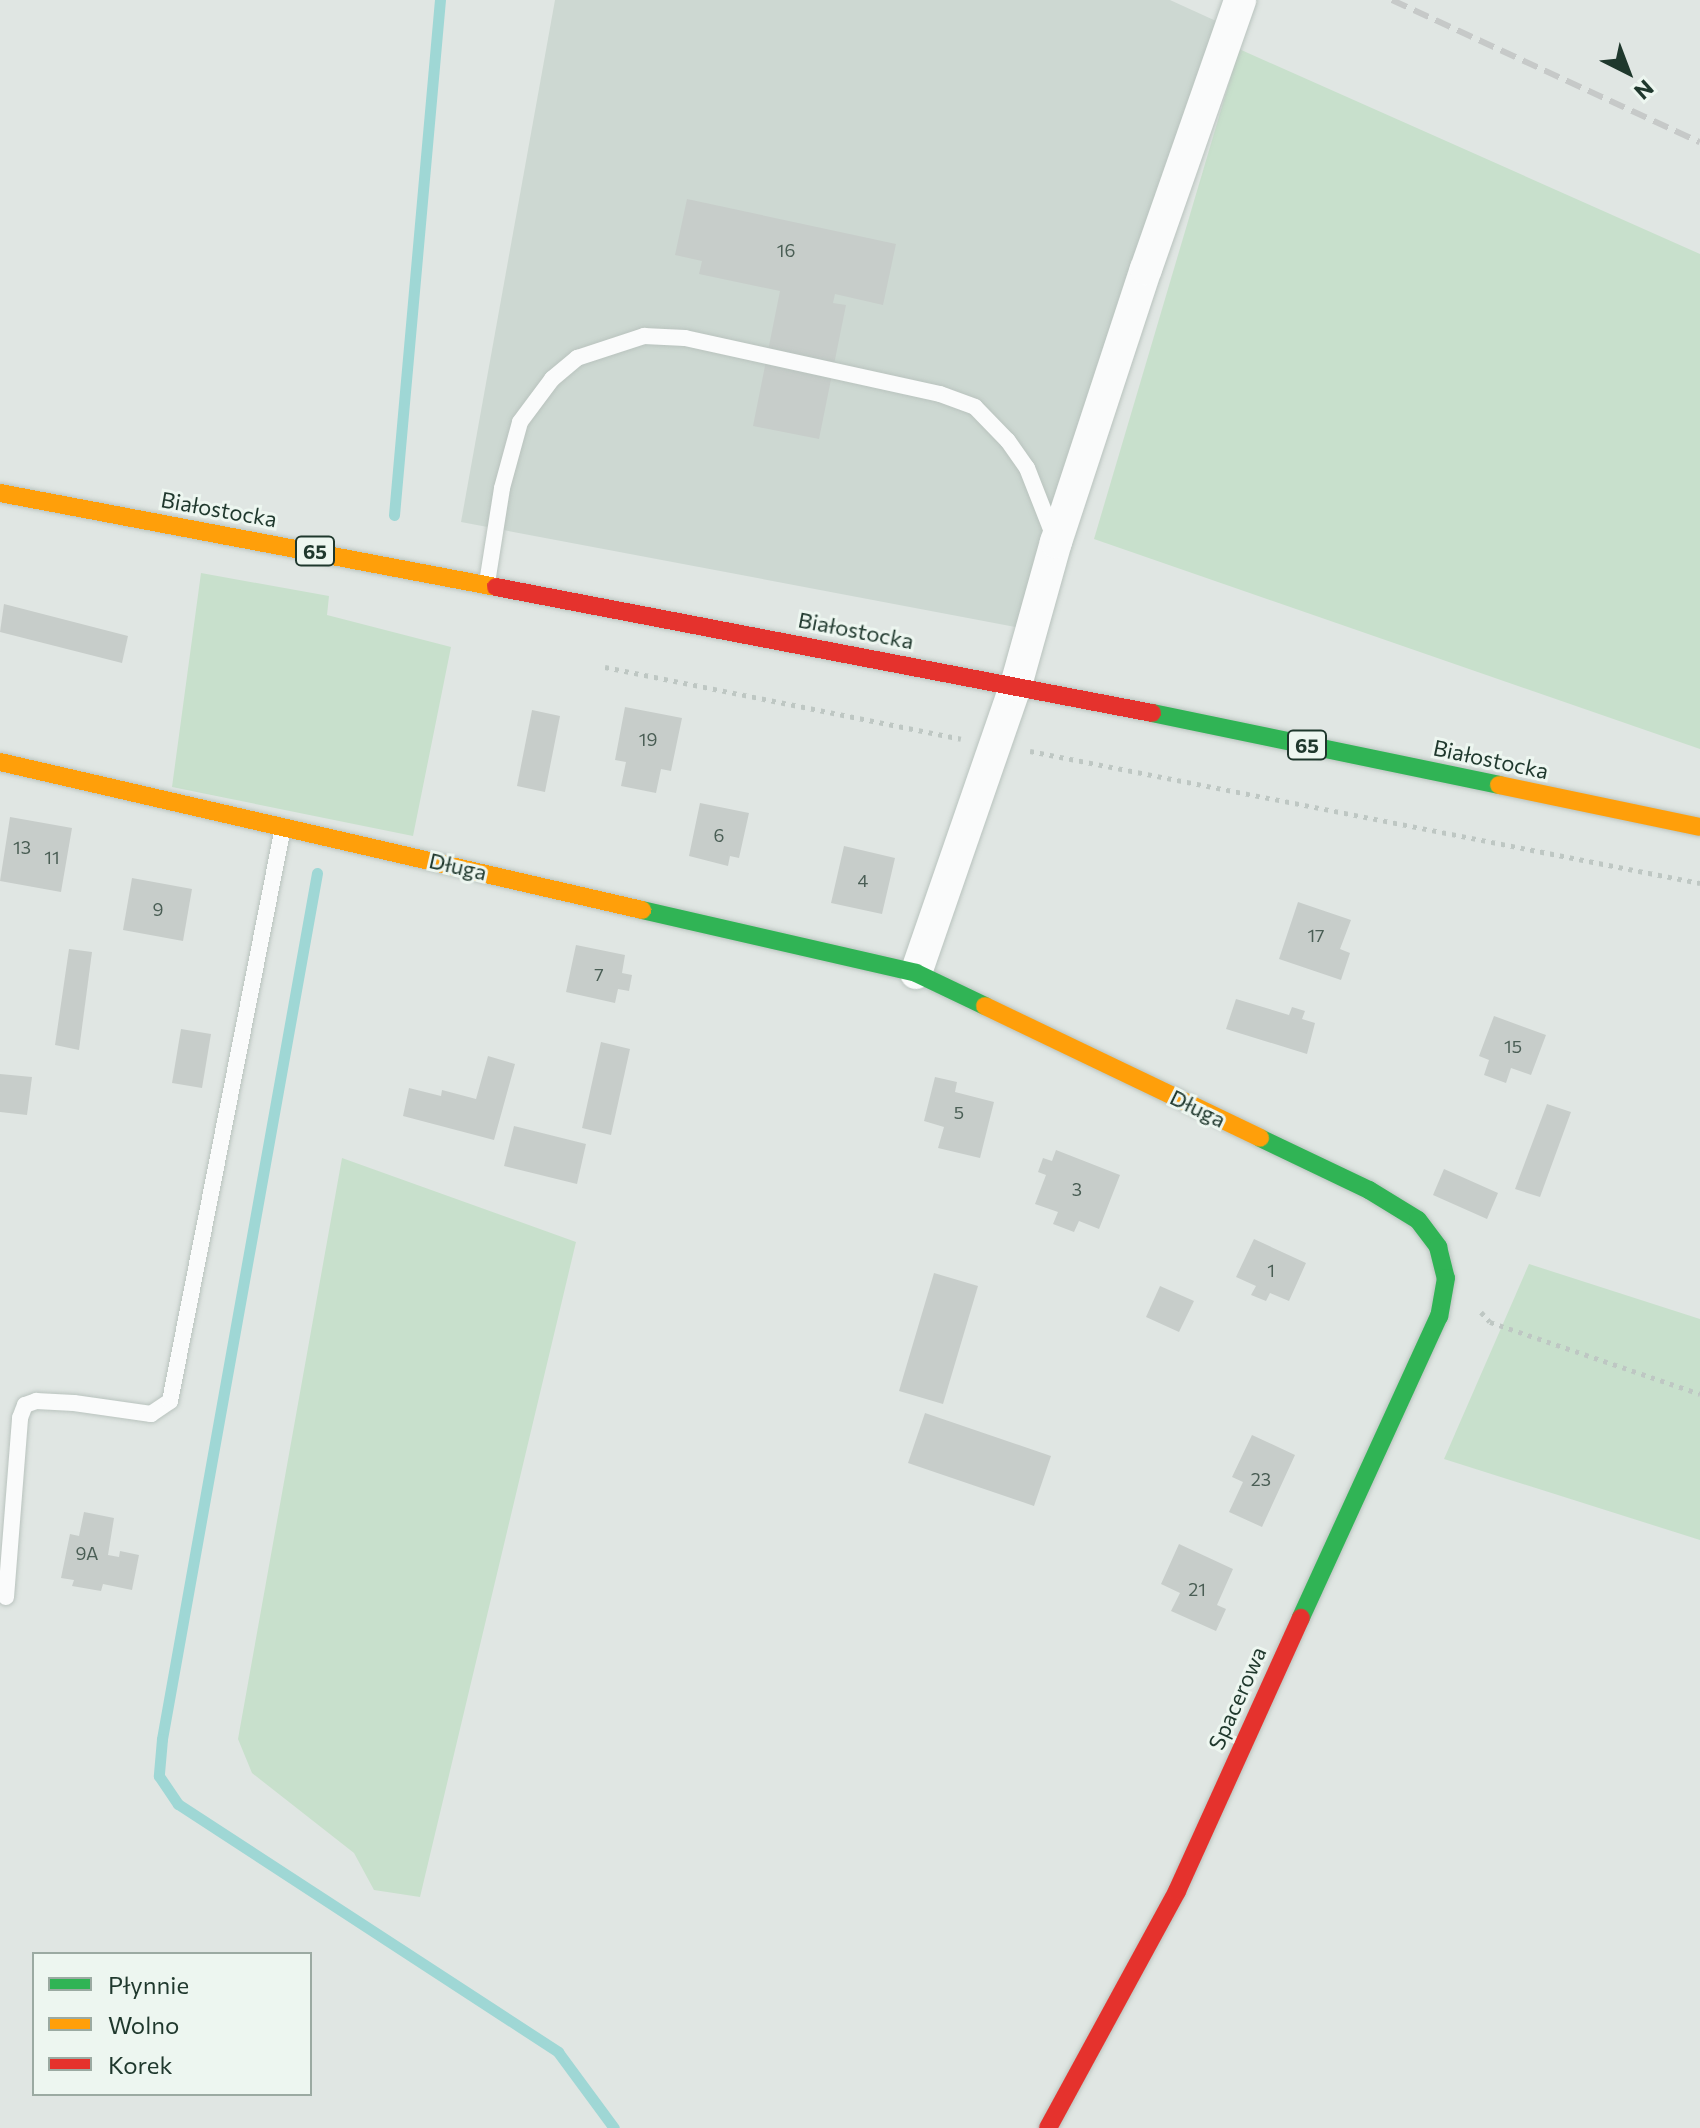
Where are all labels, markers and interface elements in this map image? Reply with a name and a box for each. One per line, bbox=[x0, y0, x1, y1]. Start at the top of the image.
north arrow bbox=[1588, 32, 1668, 112]
text: N bbox=[1629, 75, 1660, 106]
house number: 16 bbox=[777, 239, 795, 261]
street label: Białostocka bbox=[159, 486, 279, 532]
road number: 65 bbox=[295, 535, 335, 567]
street label: Białostocka bbox=[796, 606, 916, 654]
house number: 19 bbox=[639, 728, 657, 750]
road number: 65 bbox=[1287, 729, 1327, 761]
street label: Białostocka bbox=[1431, 734, 1551, 784]
house number: 6 bbox=[714, 824, 724, 846]
house number: 13 bbox=[13, 836, 31, 858]
house number: 11 bbox=[44, 846, 60, 868]
street label: Długa bbox=[427, 847, 489, 885]
house number: 4 bbox=[858, 869, 868, 891]
house number: 9 bbox=[153, 898, 163, 920]
house number: 17 bbox=[1307, 924, 1325, 946]
house number: 7 bbox=[594, 963, 604, 985]
house number: 15 bbox=[1504, 1035, 1522, 1057]
street label: Długa bbox=[1166, 1083, 1230, 1133]
house number: 5 bbox=[954, 1101, 964, 1123]
house number: 3 bbox=[1072, 1178, 1082, 1200]
house number: 1 bbox=[1267, 1259, 1275, 1281]
house number: 23 bbox=[1251, 1468, 1271, 1490]
house number: 9A bbox=[76, 1542, 98, 1564]
house number: 21 bbox=[1188, 1578, 1206, 1600]
street label: Spacerowa bbox=[1203, 1642, 1271, 1754]
legend bbox=[32, 1952, 312, 2096]
text: Płynnie bbox=[108, 1970, 189, 1999]
text: Wolno bbox=[108, 2010, 179, 2039]
text: Korek bbox=[108, 2050, 172, 2079]

